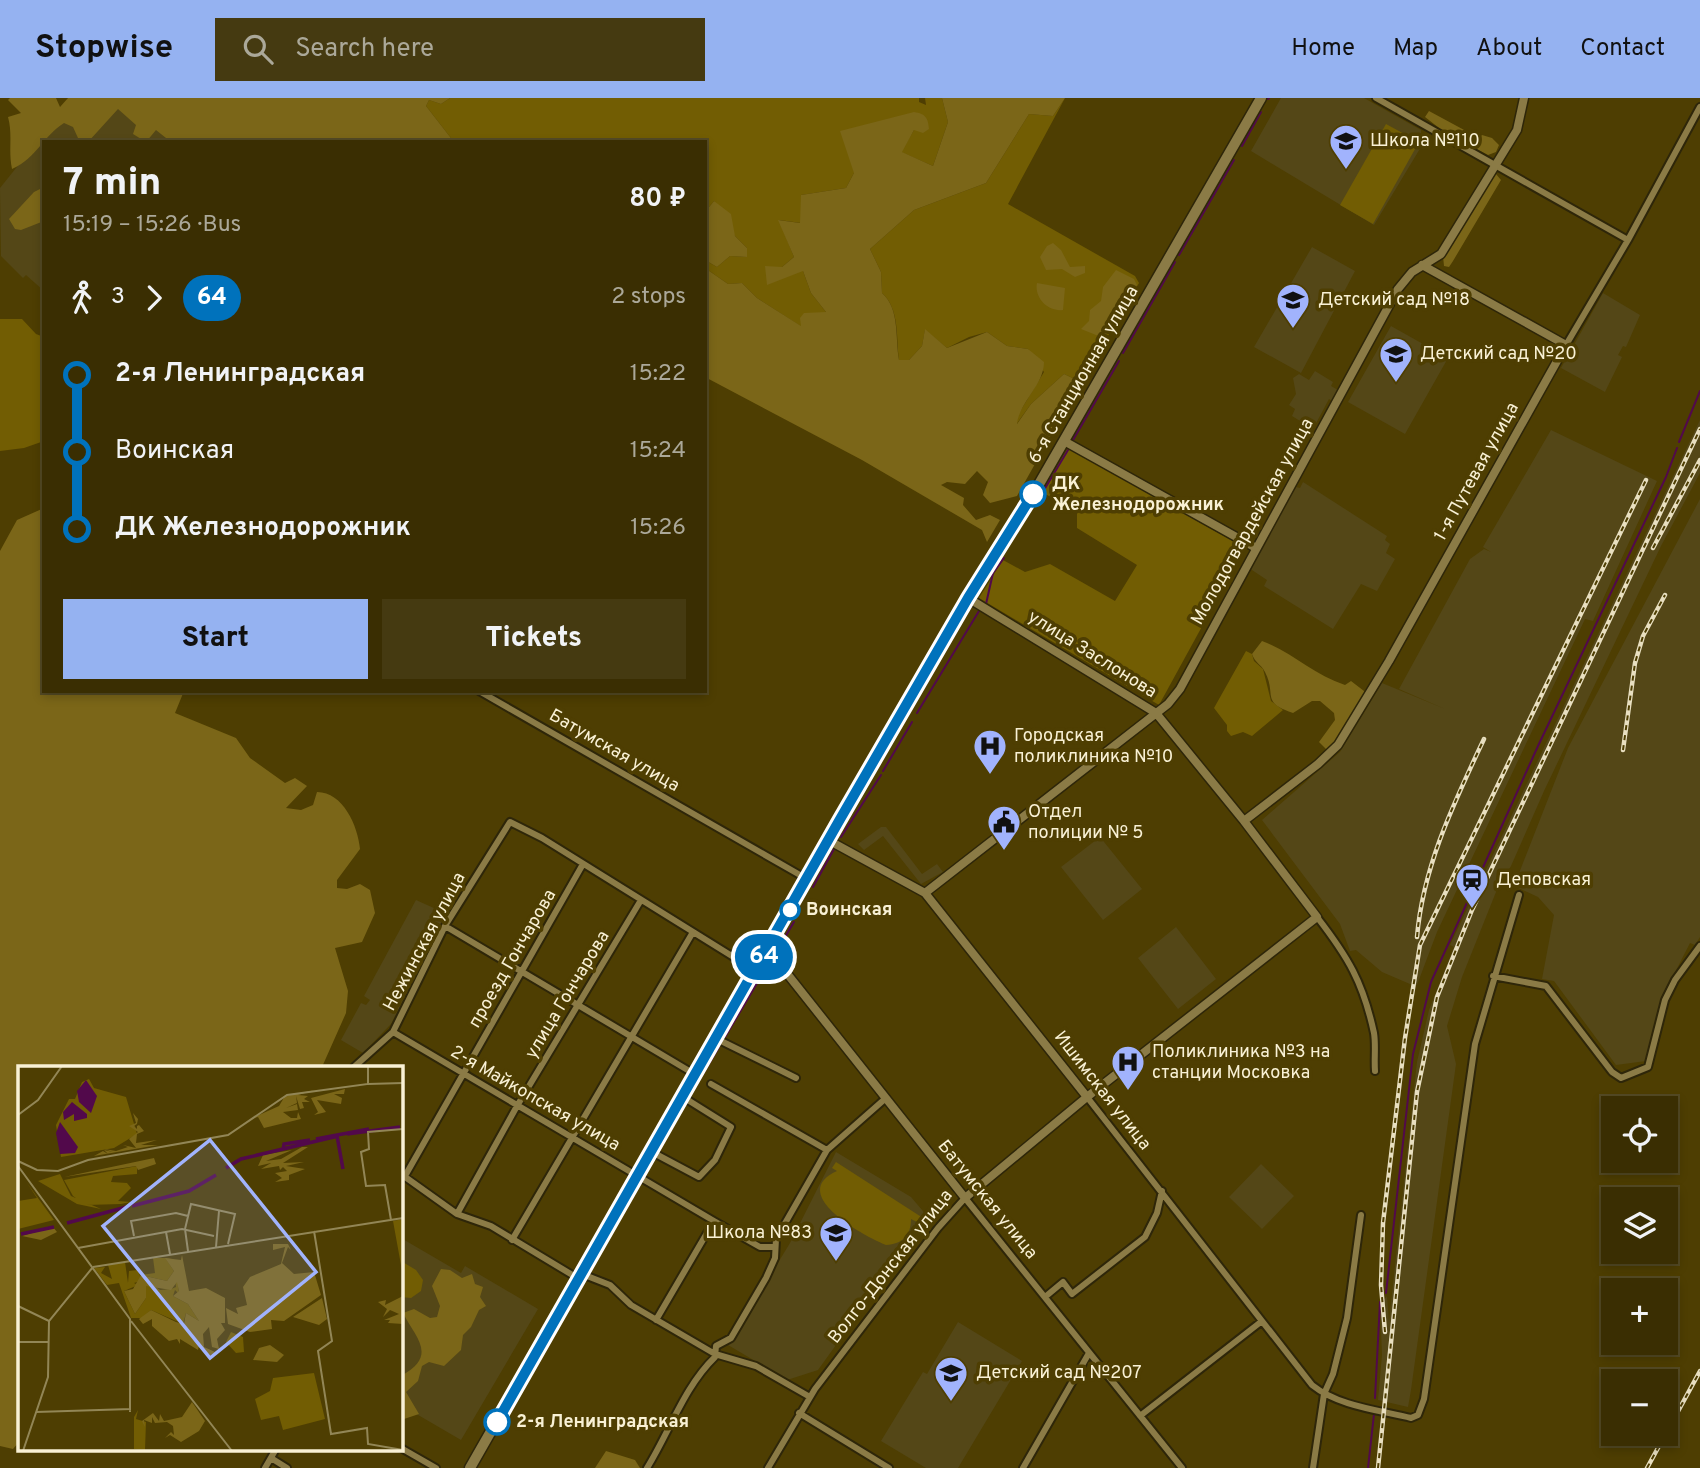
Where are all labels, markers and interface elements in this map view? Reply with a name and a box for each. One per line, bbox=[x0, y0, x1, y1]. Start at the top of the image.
search box bbox=[215, 18, 705, 81]
text: Stopwise bbox=[35, 28, 173, 70]
icon: search bbox=[239, 30, 277, 68]
text: Search here bbox=[295, 33, 434, 66]
text: Home bbox=[1291, 34, 1355, 64]
text: Map bbox=[1393, 34, 1438, 64]
text: About bbox=[1476, 34, 1542, 64]
text: Contact bbox=[1580, 34, 1665, 64]
school or university icon: Школа №110 bbox=[1327, 122, 1365, 171]
place label: Школа №110 bbox=[1370, 130, 1480, 153]
text: 7 min bbox=[63, 160, 161, 209]
text: 80 ₽ bbox=[629, 183, 686, 216]
text: 15:19 – 15:26 · Bus bbox=[63, 211, 241, 240]
icon: walk bbox=[63, 279, 101, 317]
icon: forward bbox=[135, 279, 173, 317]
school or university icon: Детский сад №18 bbox=[1274, 281, 1312, 330]
street label: 6-я Станционная улица bbox=[1024, 282, 1144, 468]
text: 3 bbox=[111, 283, 125, 312]
text: 64 bbox=[197, 283, 227, 313]
text: 2 stops bbox=[611, 283, 686, 312]
place label: Детский сад №18 bbox=[1318, 289, 1470, 312]
school or university icon: Детский сад №20 bbox=[1377, 335, 1415, 384]
place label: Детский сад №20 bbox=[1420, 343, 1577, 366]
text: 2-я Ленинградская bbox=[115, 358, 365, 391]
text: 15:22 bbox=[630, 360, 686, 389]
street label: 1-я Путевая улица bbox=[1429, 399, 1525, 545]
street label: Молодогвардейская улица bbox=[1186, 415, 1320, 629]
text: Воинская bbox=[115, 435, 234, 468]
text: 15:24 bbox=[630, 437, 686, 466]
place label: ДК Железнодорожник bbox=[1052, 473, 1225, 517]
marker: ДК Железнодорожник bbox=[1020, 481, 1046, 507]
text: ДК Железнодорожник bbox=[115, 512, 411, 545]
text: 15:26 bbox=[630, 514, 686, 543]
button: Start bbox=[63, 599, 368, 679]
button: Tickets bbox=[382, 599, 686, 679]
street label: улица Заслонова bbox=[1023, 606, 1161, 704]
street label: Батумская улица bbox=[545, 704, 683, 798]
place label: Городская поликлиника №10 bbox=[1014, 725, 1173, 769]
hospital icon: Городская поликлиника №10 bbox=[971, 727, 1009, 776]
place label: Отдел полиции № 5 bbox=[1028, 801, 1144, 845]
public building icon: Отдел полиции № 5 bbox=[985, 803, 1023, 852]
station icon: Деповская bbox=[1453, 861, 1491, 910]
street label: Нежинская улица bbox=[379, 869, 471, 1015]
place label: Деповская bbox=[1496, 869, 1591, 892]
street label: проезд Гончарова bbox=[464, 886, 562, 1032]
place label: Воинская bbox=[806, 899, 892, 922]
marker: Воинская bbox=[780, 900, 800, 920]
street label: улица Гончарова bbox=[521, 927, 615, 1063]
line badge: 64 bbox=[732, 934, 796, 980]
text: 64 bbox=[749, 942, 779, 972]
street label: Ишимская улица bbox=[1048, 1027, 1156, 1155]
street label: 2-я Майкопская улица bbox=[446, 1041, 624, 1157]
place label: Поликлиника №3 на станции Московка bbox=[1152, 1041, 1330, 1085]
hospital icon: Поликлиника №3 на станции Московка bbox=[1109, 1043, 1147, 1092]
inset map bbox=[18, 1066, 402, 1450]
map controls bbox=[1601, 1096, 1678, 1446]
button: locate bbox=[1601, 1096, 1678, 1173]
street label: Батумская улица bbox=[932, 1136, 1042, 1264]
street label: Волго-Донская улица bbox=[824, 1185, 958, 1349]
button: layers bbox=[1601, 1187, 1678, 1264]
school or university icon: Школа №83 bbox=[817, 1214, 855, 1263]
place label: Школа №83 bbox=[705, 1222, 812, 1245]
button: + bbox=[1601, 1278, 1678, 1355]
school or university icon: Детский сад №207 bbox=[932, 1354, 970, 1403]
place label: Детский сад №207 bbox=[976, 1362, 1142, 1385]
button: − bbox=[1601, 1369, 1678, 1446]
marker: 2-я Ленинградская bbox=[484, 1409, 510, 1435]
place label: 2-я Ленинградская bbox=[516, 1411, 689, 1434]

